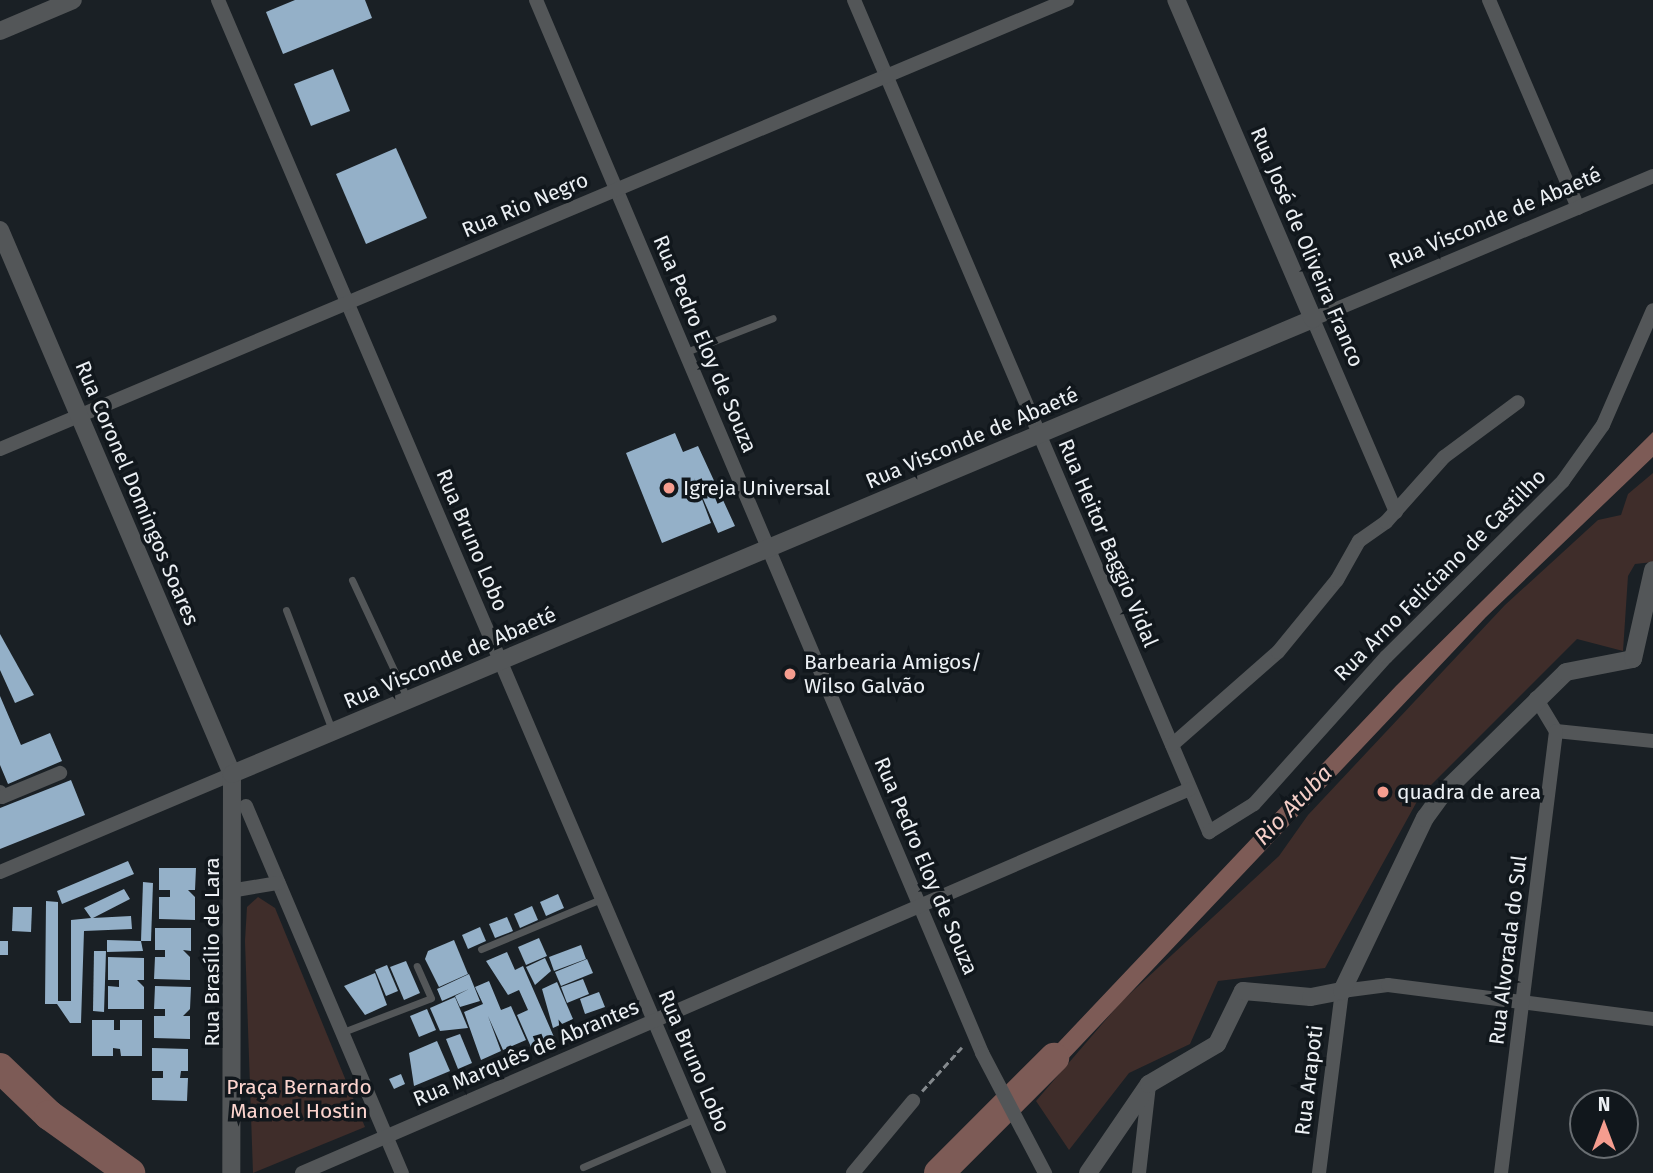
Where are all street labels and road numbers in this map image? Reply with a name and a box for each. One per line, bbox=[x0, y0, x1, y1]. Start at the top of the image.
street label: Rua José de Oliveira Franco bbox=[1245, 123, 1369, 371]
street label: Rua Visconde de Abaeté bbox=[1385, 162, 1605, 274]
street label: Rua Rio Negro bbox=[458, 167, 592, 243]
street label: Rua Pedro Eloy de Souza bbox=[648, 231, 762, 457]
street label: Rua Coronel Domingos Soares bbox=[70, 357, 204, 629]
street label: Rua Visconde de Abaeté bbox=[862, 382, 1082, 494]
street label: Rua Heitor Baggio Vidal bbox=[1053, 435, 1163, 651]
street label: Rua Arno Feliciano de Castilho bbox=[1329, 464, 1551, 686]
street label: Rua Bruno Lobo bbox=[431, 465, 513, 615]
street label: Rua Visconde de Abaeté bbox=[340, 602, 560, 714]
street label: Rua Pedro Eloy de Souza bbox=[869, 753, 983, 979]
street label: Rua Alvorada do Sul bbox=[1484, 854, 1532, 1046]
street label: Rua Brasílio de Lara bbox=[199, 857, 225, 1047]
street label: Rua Bruno Lobo bbox=[653, 986, 735, 1136]
street label: Rua Marquês de Abrantes bbox=[409, 994, 643, 1112]
street label: Rua Arapoti bbox=[1290, 1023, 1328, 1137]

